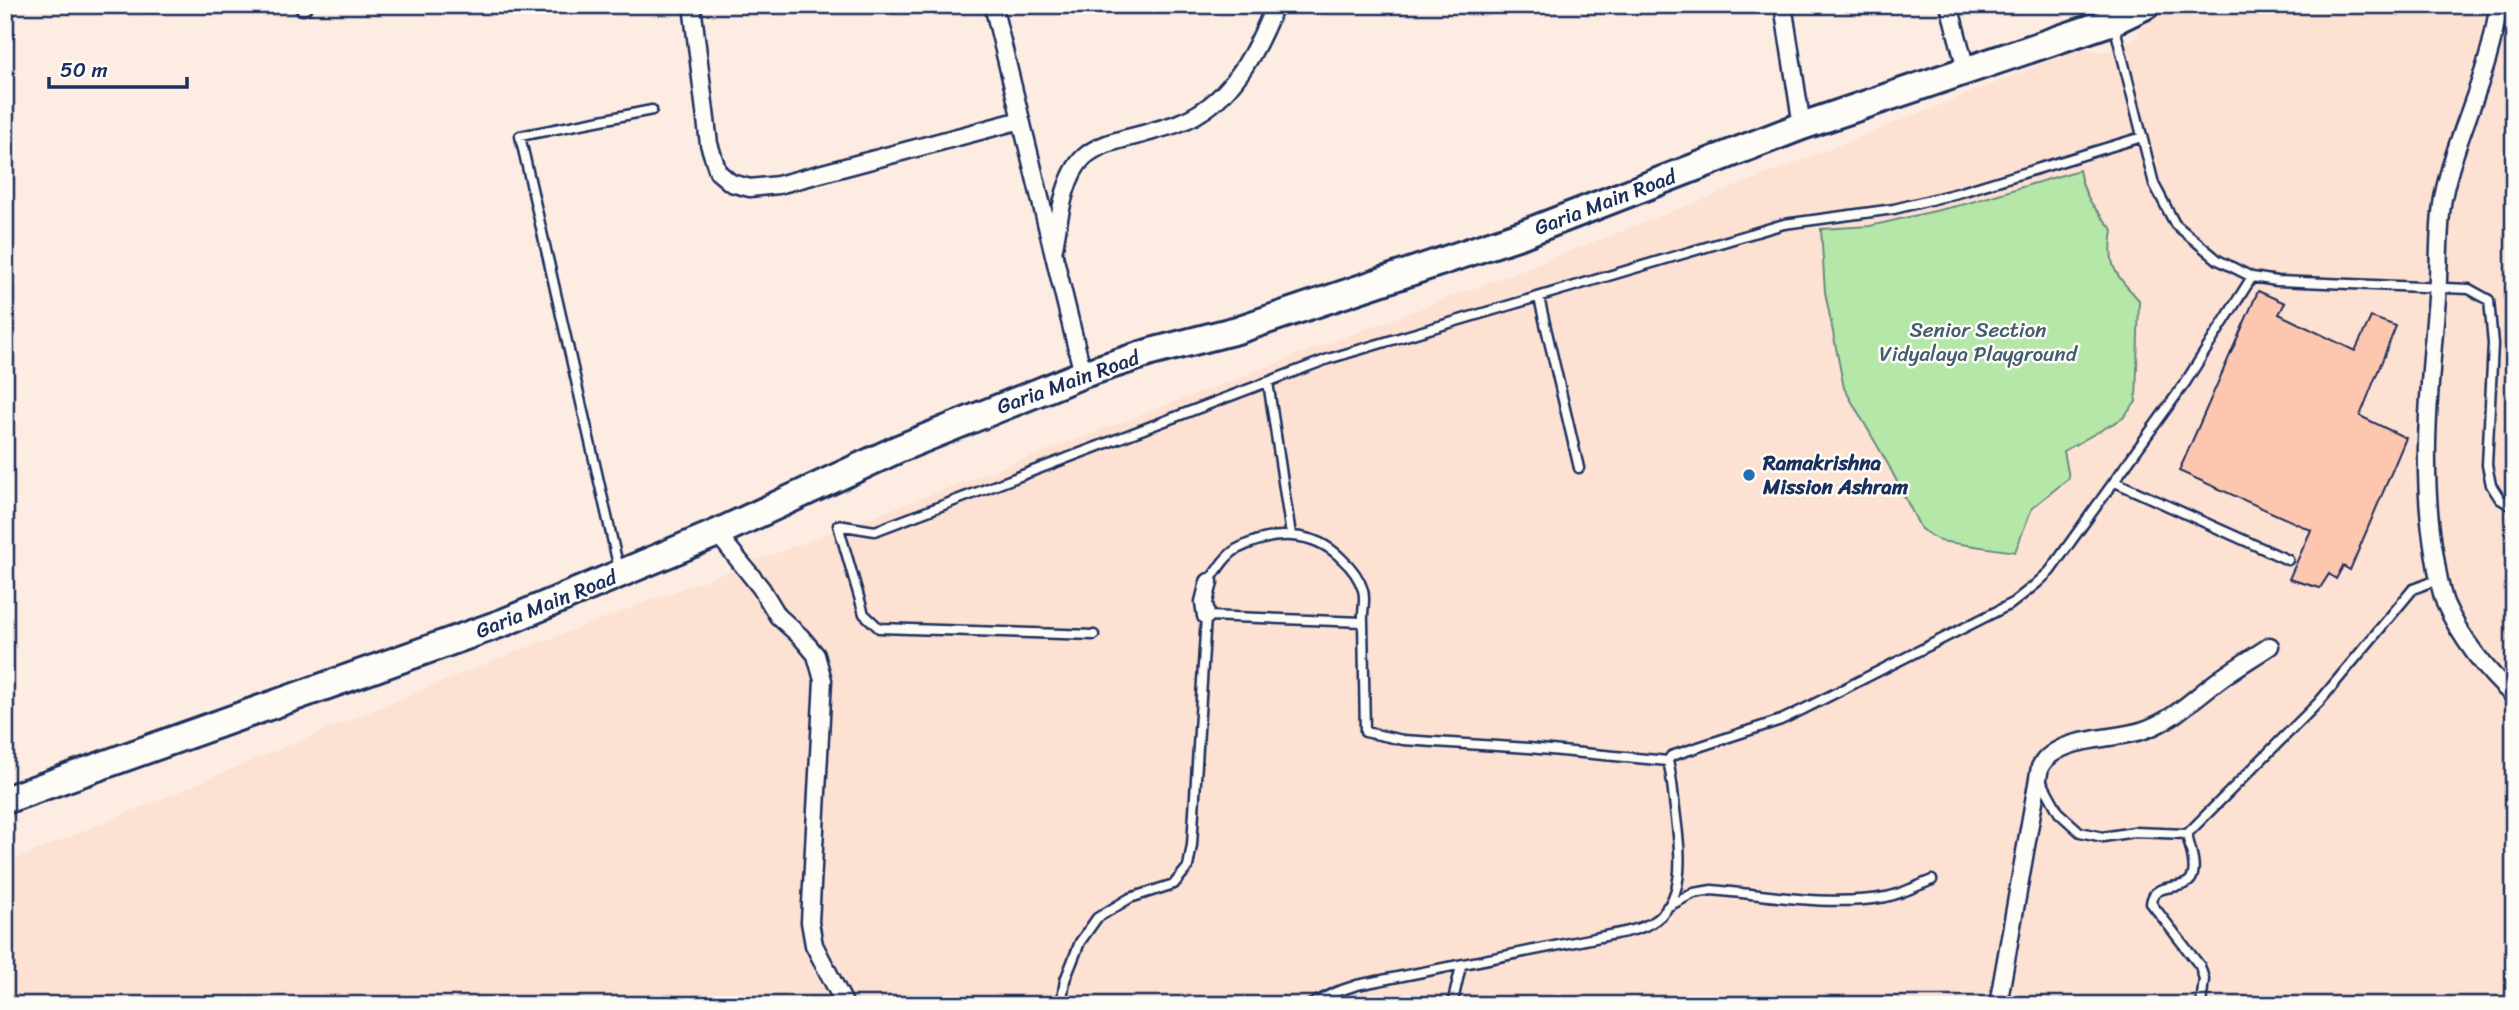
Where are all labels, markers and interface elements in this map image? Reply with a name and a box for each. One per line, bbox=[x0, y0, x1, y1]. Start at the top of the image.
scale bar bbox=[49, 46, 187, 90]
text: 50 m bbox=[60, 51, 108, 89]
street label: Garia Main Road bbox=[1528, 157, 1683, 247]
park label: Senior Section Vidyalaya Playground bbox=[1879, 311, 2079, 373]
street label: Garia Main Road bbox=[991, 338, 1147, 425]
place label: Ramakrishna Mission Ashram bbox=[1762, 444, 1909, 506]
marker: Ramakrishna Mission Ashram bbox=[1741, 467, 1757, 483]
street label: Garia Main Road bbox=[470, 558, 624, 650]

